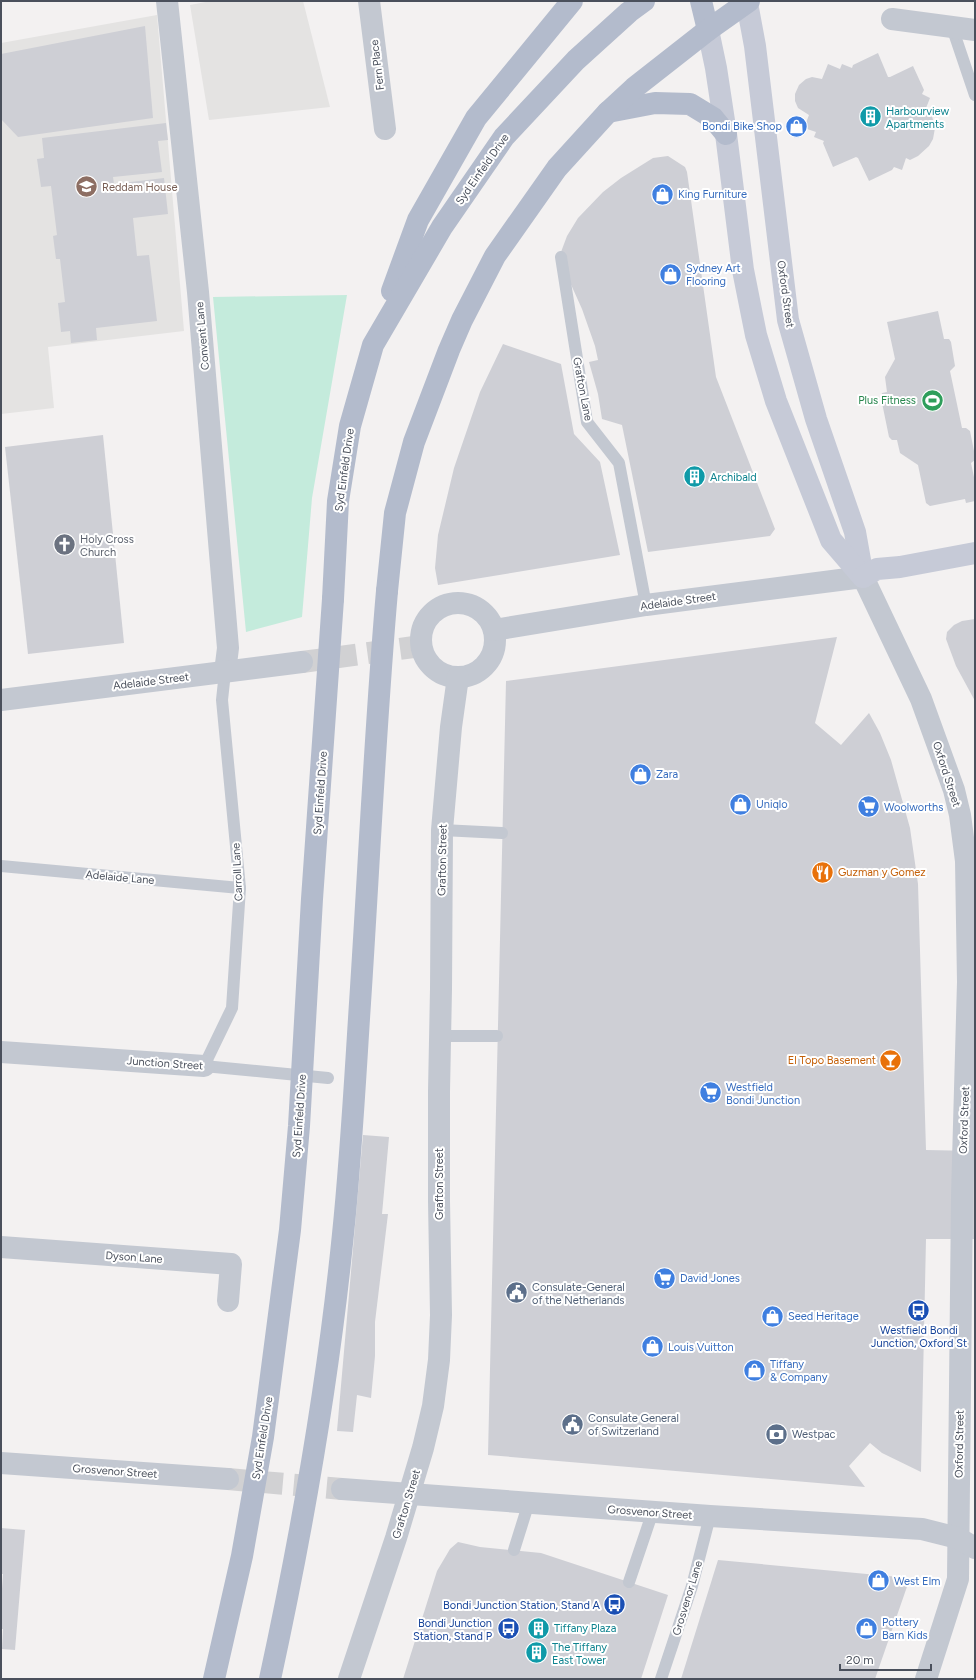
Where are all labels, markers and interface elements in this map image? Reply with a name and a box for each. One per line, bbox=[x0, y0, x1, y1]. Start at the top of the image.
street label: Fern Place bbox=[368, 39, 387, 91]
building icon: Harbourview Apartments bbox=[857, 104, 883, 130]
place label: Harbourview Apartments bbox=[886, 105, 949, 131]
shop icon: Bondi Bike Shop bbox=[784, 113, 810, 139]
place label: Bondi Bike Shop bbox=[702, 120, 782, 133]
street label: Syd Einfeld Drive bbox=[453, 131, 512, 207]
school or university icon: Reddam House bbox=[73, 174, 99, 200]
place label: Reddam House bbox=[102, 181, 177, 194]
shop icon: King Furniture bbox=[649, 181, 675, 207]
place label: King Furniture bbox=[678, 188, 747, 201]
street label: Oxford Street bbox=[774, 260, 797, 329]
shop icon: Sydney Art Flooring bbox=[658, 261, 684, 287]
place label: Sydney Art Flooring bbox=[686, 262, 741, 288]
street label: Convent Lane bbox=[193, 301, 212, 371]
street label: Grafton Lane bbox=[570, 356, 595, 422]
sports icon: Plus Fitness bbox=[919, 387, 945, 413]
place label: Plus Fitness bbox=[858, 394, 916, 407]
street label: Syd Einfeld Drive bbox=[332, 428, 357, 512]
building icon: Archibald bbox=[681, 464, 707, 490]
place label: Archibald bbox=[710, 471, 757, 484]
church icon: Holy Cross Church bbox=[52, 532, 78, 558]
place label: Holy Cross Church bbox=[80, 533, 134, 559]
street label: Adelaide Street bbox=[639, 590, 717, 613]
street label: Adelaide Street bbox=[112, 670, 190, 693]
street label: Oxford Street bbox=[930, 740, 963, 808]
street label: Syd Einfeld Drive bbox=[311, 751, 330, 835]
shop icon: Zara bbox=[627, 761, 653, 787]
place label: Zara bbox=[656, 768, 678, 781]
shop icon: Uniqlo bbox=[727, 791, 753, 817]
supermarket icon: Woolworths bbox=[856, 794, 882, 820]
place label: Uniqlo bbox=[756, 798, 788, 811]
place label: Woolworths bbox=[884, 801, 943, 814]
street label: Grafton Street bbox=[435, 824, 450, 896]
street label: Carroll Lane bbox=[229, 842, 246, 901]
restaurant icon: Guzman y Gomez bbox=[809, 859, 835, 885]
place label: Guzman y Gomez bbox=[838, 866, 926, 879]
street label: Adelaide Lane bbox=[85, 868, 155, 887]
bar icon: El Topo Basement bbox=[878, 1047, 904, 1073]
street label: Junction Street bbox=[126, 1054, 204, 1073]
place label: El Topo Basement bbox=[788, 1054, 876, 1067]
street label: Syd Einfeld Drive bbox=[290, 1074, 309, 1158]
supermarket icon: Westfield Bondi Junction bbox=[697, 1080, 723, 1106]
place label: Westfield Bondi Junction bbox=[726, 1081, 800, 1107]
street label: Oxford Street bbox=[957, 1086, 972, 1154]
street label: Grafton Street bbox=[433, 1148, 446, 1220]
street label: Dyson Lane bbox=[105, 1249, 163, 1266]
supermarket icon: David Jones bbox=[651, 1265, 677, 1291]
place label: David Jones bbox=[680, 1272, 740, 1285]
public building icon: Consulate-General of the Netherlands bbox=[503, 1280, 529, 1306]
place label: Consulate-General of the Netherlands bbox=[532, 1281, 625, 1307]
bus stop icon: Westfield Bondi Junction, Oxford St bbox=[906, 1297, 932, 1323]
shop icon: Seed Heritage bbox=[759, 1303, 785, 1329]
place label: Seed Heritage bbox=[788, 1310, 859, 1323]
place label: Westfield Bondi Junction, Oxford St bbox=[871, 1324, 967, 1350]
shop icon: Louis Vuitton bbox=[639, 1334, 665, 1360]
place label: Louis Vuitton bbox=[668, 1341, 734, 1354]
shop icon: Tiffany & Company bbox=[741, 1357, 767, 1383]
place label: Tiffany & Company bbox=[770, 1358, 828, 1384]
street label: Syd Einfeld Drive bbox=[250, 1396, 275, 1480]
street label: Oxford Street bbox=[952, 1410, 967, 1478]
public building icon: Consulate General of Switzerland bbox=[559, 1411, 585, 1437]
place label: Consulate General of Switzerland bbox=[588, 1412, 679, 1438]
bank icon: Westpac bbox=[763, 1421, 789, 1447]
place label: Westpac bbox=[792, 1428, 836, 1441]
street label: Grosvenor Street bbox=[72, 1462, 158, 1481]
street label: Grafton Street bbox=[390, 1468, 423, 1540]
street label: Grosvenor Street bbox=[607, 1503, 693, 1522]
street label: Grosvenor Lane bbox=[670, 1559, 705, 1637]
shop icon: West Elm bbox=[865, 1568, 891, 1594]
place label: West Elm bbox=[894, 1575, 940, 1588]
bus stop icon: Bondi Junction Station, Stand A bbox=[602, 1592, 628, 1618]
place label: Bondi Junction Station, Stand A bbox=[443, 1599, 601, 1612]
building icon: Tiffany Plaza bbox=[525, 1615, 551, 1641]
shop icon: Pottery Barn Kids bbox=[854, 1615, 880, 1641]
bus stop icon: Bondi Junction Station, Stand P bbox=[495, 1616, 521, 1642]
place label: Pottery Barn Kids bbox=[882, 1616, 928, 1642]
place label: Bondi Junction Station, Stand P bbox=[413, 1617, 493, 1643]
place label: Tiffany Plaza bbox=[554, 1622, 616, 1635]
building icon: The Tiffany East Tower bbox=[524, 1640, 550, 1666]
place label: The Tiffany East Tower bbox=[552, 1641, 607, 1667]
scale bar bbox=[840, 1646, 931, 1672]
text: 20 m bbox=[846, 1653, 874, 1667]

